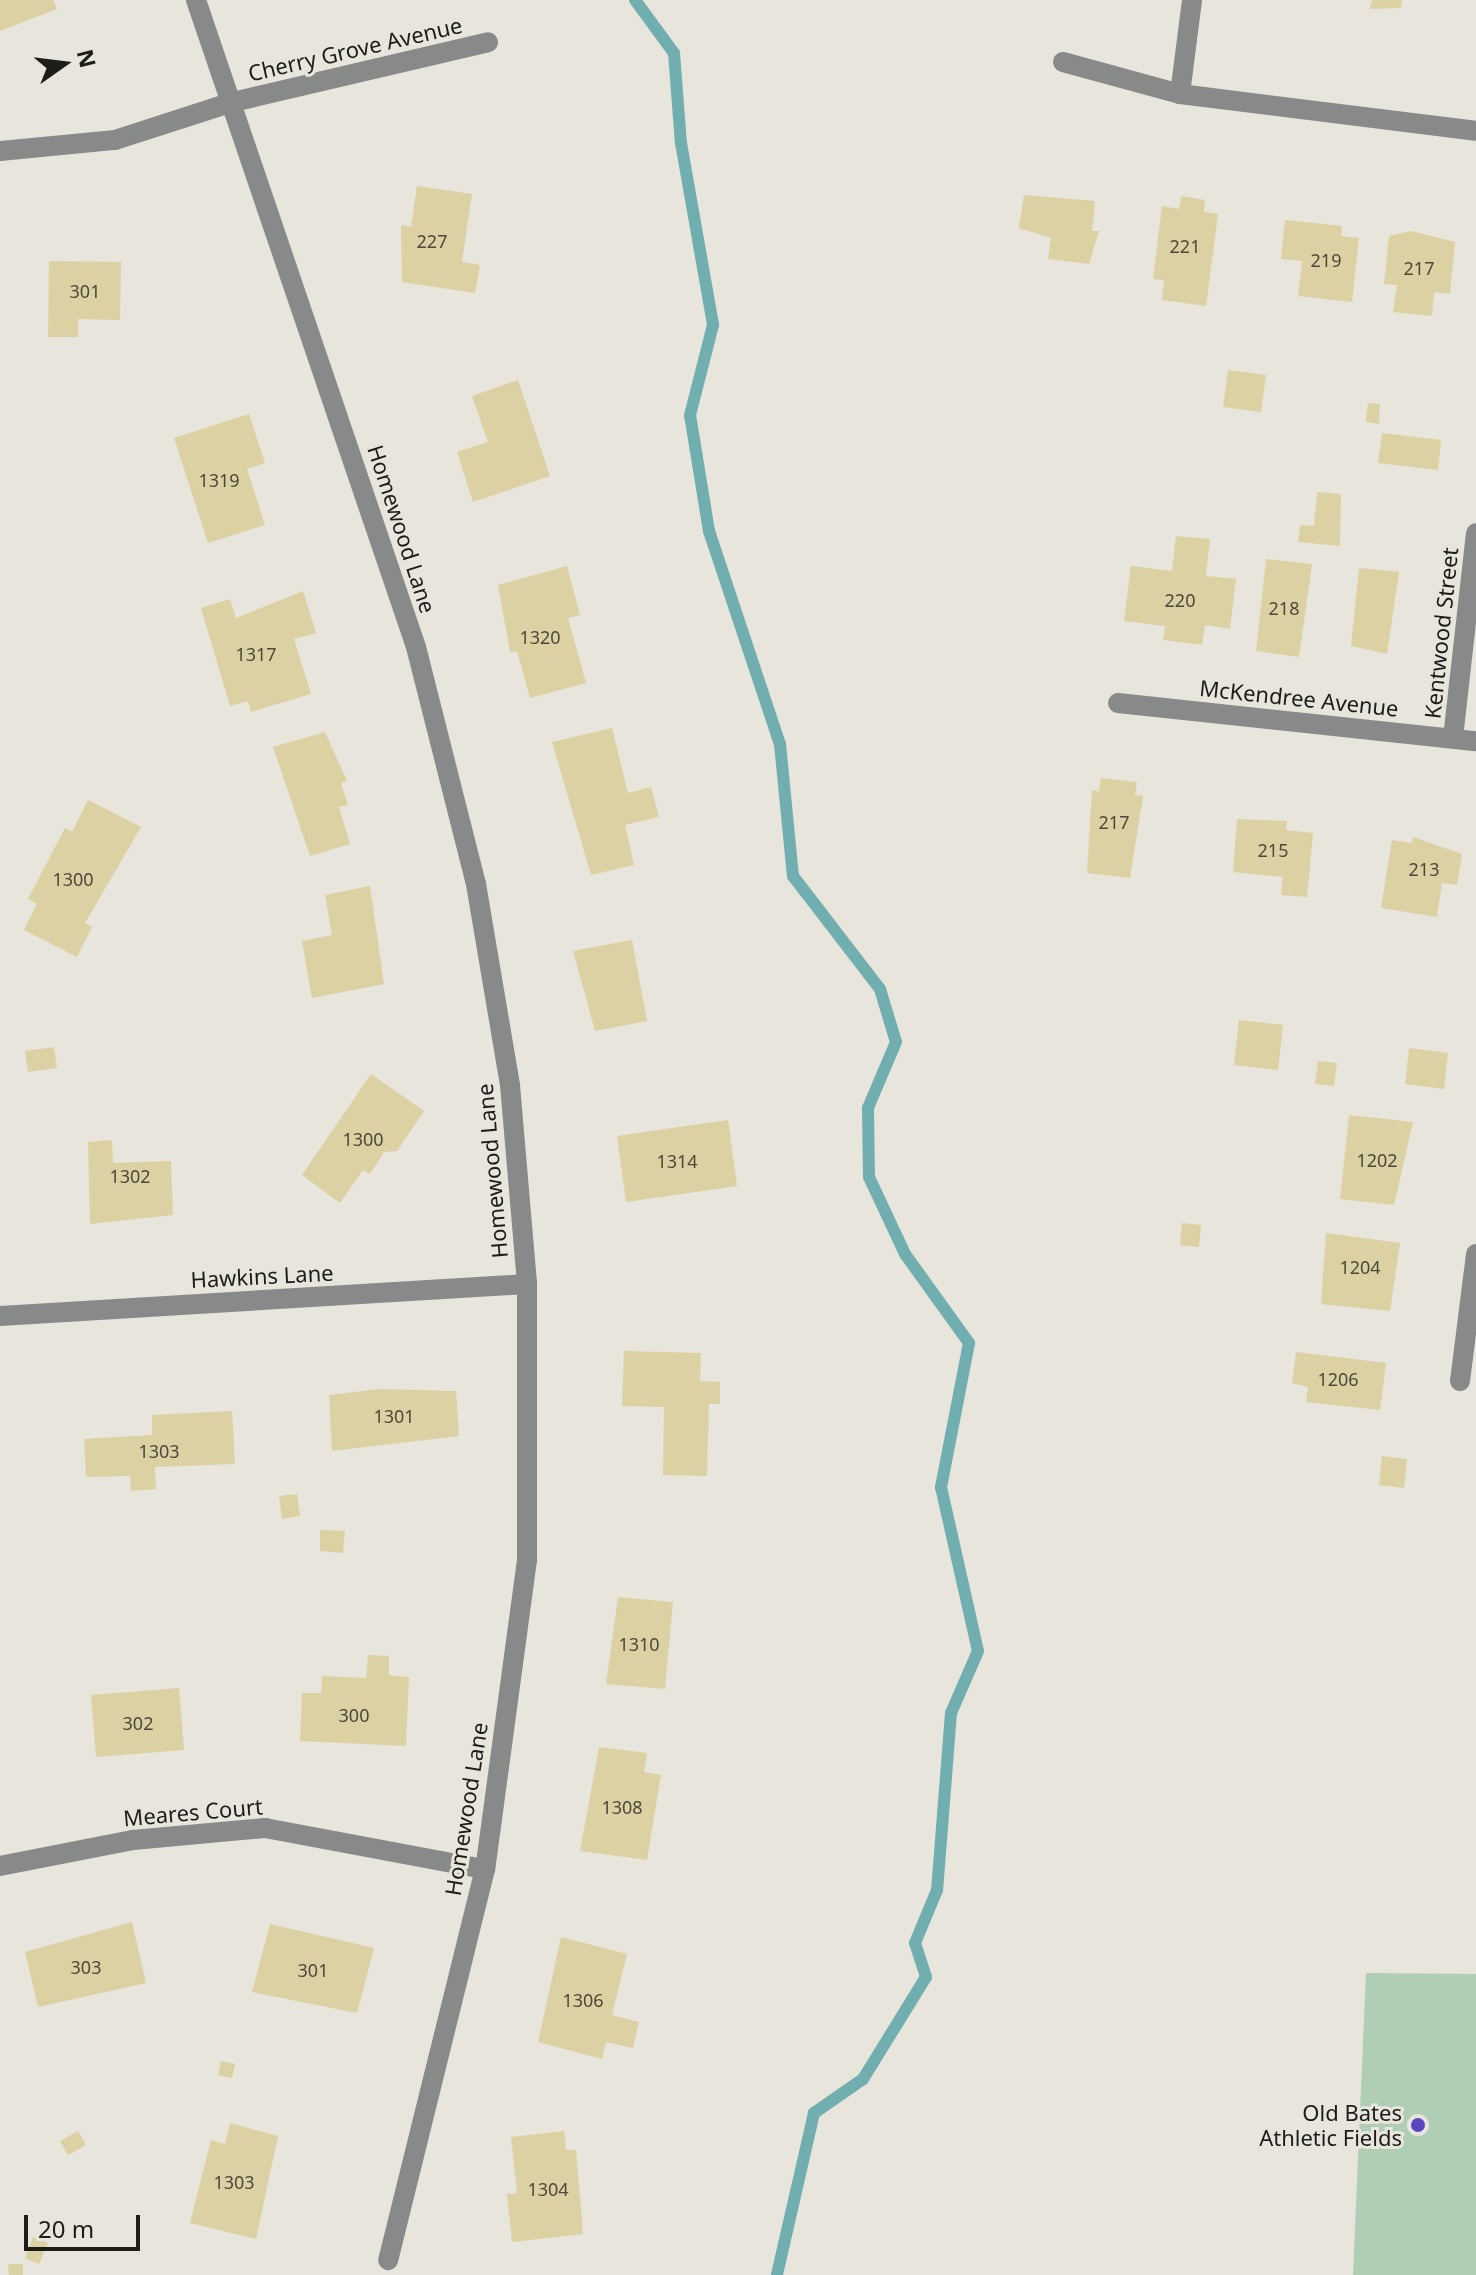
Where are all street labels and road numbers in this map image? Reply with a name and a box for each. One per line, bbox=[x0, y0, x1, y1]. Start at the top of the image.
street label: Cherry Grove Avenue bbox=[245, 11, 465, 87]
street label: Homewood Lane bbox=[362, 442, 442, 616]
street label: Kentwood Street bbox=[1419, 546, 1463, 720]
street label: McKendree Avenue bbox=[1198, 674, 1400, 722]
street label: Homewood Lane bbox=[471, 1083, 513, 1259]
street label: Hawkins Lane bbox=[190, 1259, 334, 1293]
street label: Homewood Lane bbox=[439, 1720, 493, 1898]
street label: Meares Court bbox=[122, 1793, 264, 1831]

